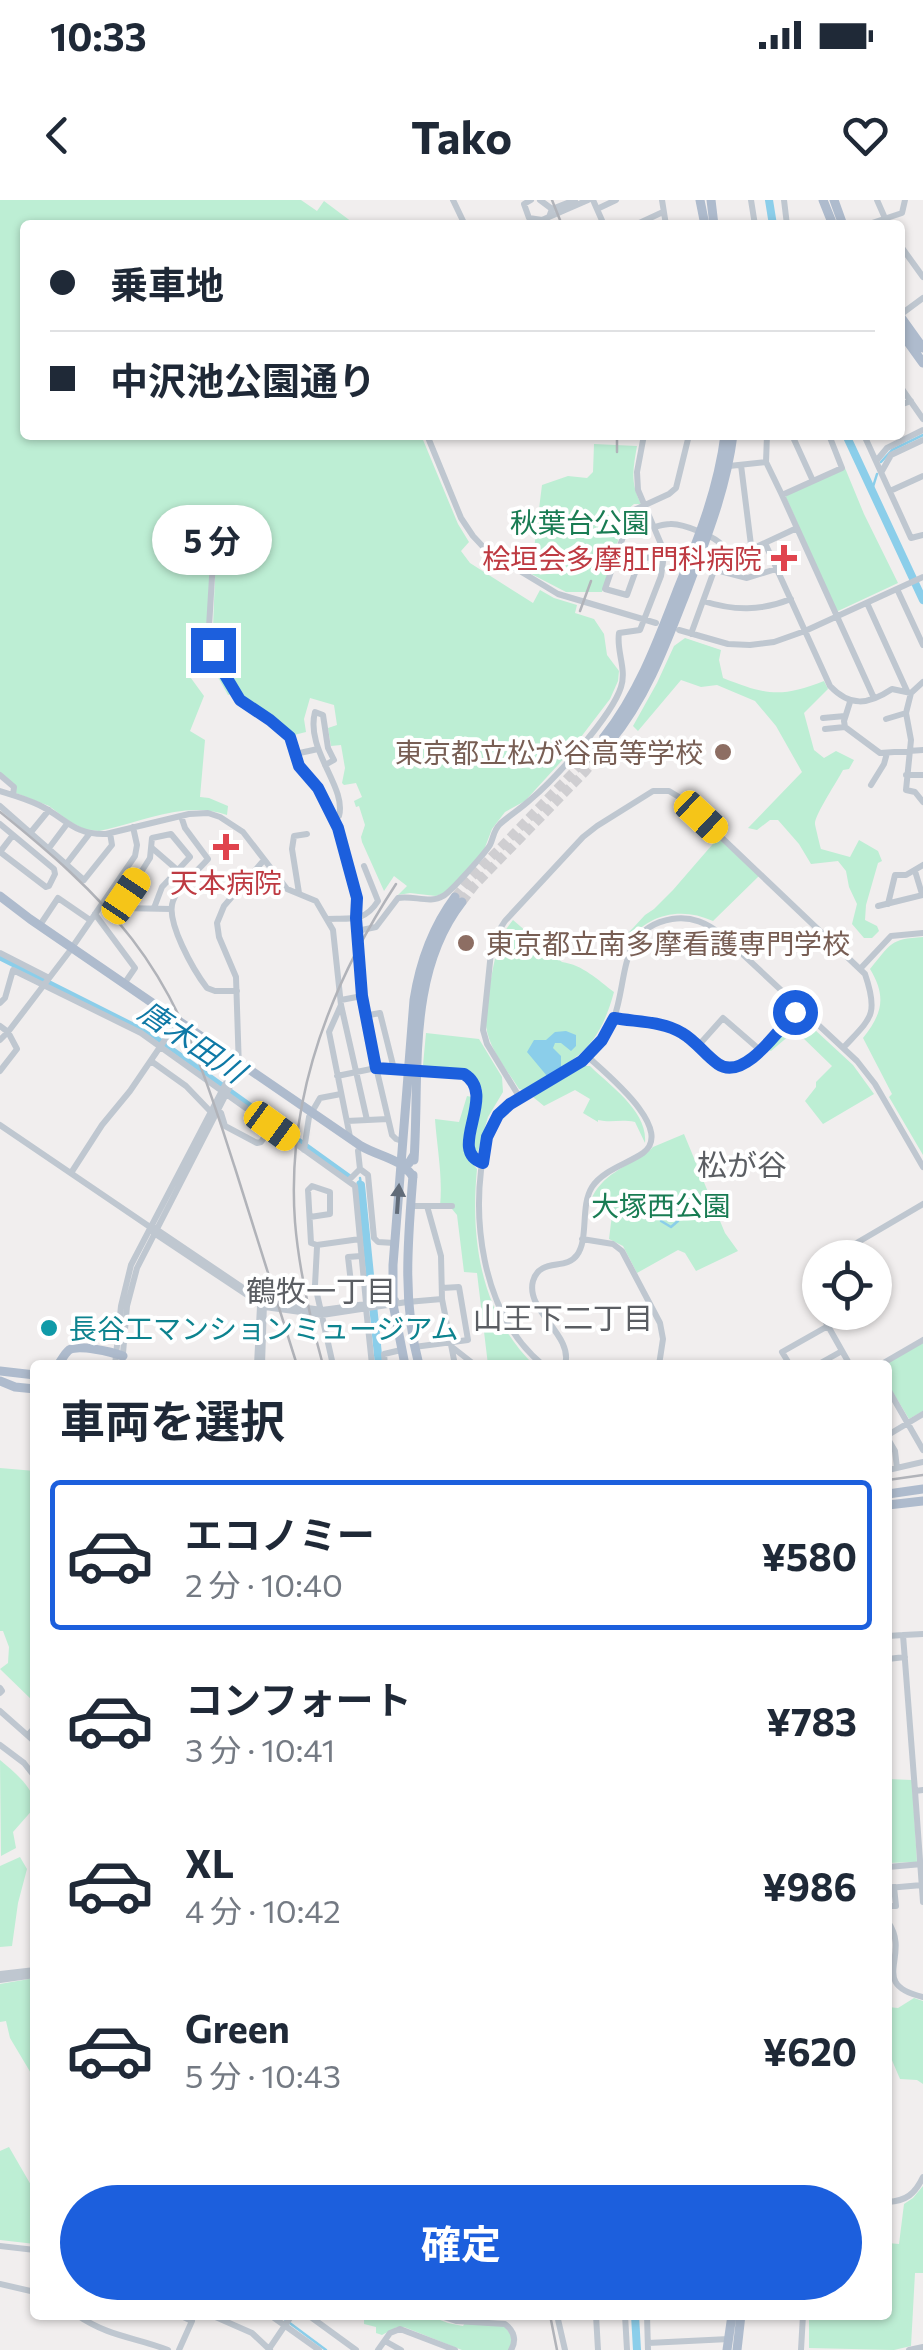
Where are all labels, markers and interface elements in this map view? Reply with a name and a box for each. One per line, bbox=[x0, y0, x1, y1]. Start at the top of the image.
text: 10:33 bbox=[50, 12, 147, 59]
icon: back bbox=[30, 108, 85, 163]
text: Tako bbox=[411, 108, 512, 163]
icon: heart bbox=[838, 108, 893, 163]
text: 乗車地 bbox=[110, 260, 224, 307]
text: 中沢池公園通り bbox=[110, 356, 376, 403]
callout: 5 分 bbox=[153, 505, 273, 575]
park label: 秋葉台公園 bbox=[510, 505, 650, 539]
text: 5 分 bbox=[184, 520, 240, 560]
place label: 桧垣会多摩肛門科病院 bbox=[482, 541, 762, 575]
marker: 桧垣会多摩肛門科病院 bbox=[771, 545, 797, 571]
route end bbox=[191, 628, 236, 673]
place label: 東京都立松が谷高等学校 bbox=[395, 735, 703, 769]
marker: 東京都立松が谷高等学校 bbox=[712, 741, 734, 763]
car bbox=[669, 786, 733, 848]
marker: 天本病院 bbox=[213, 834, 239, 860]
car bbox=[97, 863, 155, 929]
place label: 天本病院 bbox=[170, 865, 282, 899]
place label: 東京都立南多摩看護専門学校 bbox=[486, 926, 850, 960]
marker: 東京都立南多摩看護専門学校 bbox=[455, 932, 477, 954]
route start bbox=[773, 990, 818, 1035]
water label: 唐木田川 bbox=[133, 991, 256, 1091]
car bbox=[239, 1096, 305, 1156]
district label: 松が谷 bbox=[697, 1145, 787, 1182]
one-way arrow bbox=[390, 1182, 406, 1214]
park label: 大塚西公園 bbox=[591, 1188, 731, 1222]
map controls bbox=[802, 1240, 892, 1330]
button: locate bbox=[802, 1240, 892, 1330]
district label: 鶴牧一丁目 bbox=[246, 1271, 396, 1308]
district label: 山王下二丁目 bbox=[473, 1298, 653, 1335]
place label: 長谷工マンションミュージアム bbox=[69, 1311, 458, 1345]
marker: 長谷工マンションミュージアム bbox=[38, 1317, 60, 1339]
text: 車両を選択 bbox=[60, 1392, 285, 1447]
icon: car bbox=[65, 1510, 155, 1600]
text: エコノミー bbox=[185, 1510, 375, 1557]
text: ¥580 bbox=[761, 1532, 857, 1579]
text: 2 分 · 10:40 bbox=[185, 1564, 343, 1604]
icon: car bbox=[65, 1675, 155, 1765]
text: コンフォート bbox=[185, 1675, 412, 1722]
text: ¥783 bbox=[766, 1697, 857, 1744]
text: 3 分 · 10:41 bbox=[185, 1729, 335, 1769]
text: XL bbox=[185, 1839, 234, 1886]
icon: car bbox=[65, 1840, 155, 1930]
text: ¥986 bbox=[762, 1862, 857, 1909]
text: 4 分 · 10:42 bbox=[185, 1890, 341, 1930]
text: Green bbox=[185, 2004, 290, 2051]
icon: car bbox=[65, 2005, 155, 2095]
text: ¥620 bbox=[763, 2027, 857, 2074]
text: 5 分 · 10:43 bbox=[185, 2055, 341, 2095]
button: 確定 bbox=[60, 2185, 862, 2300]

